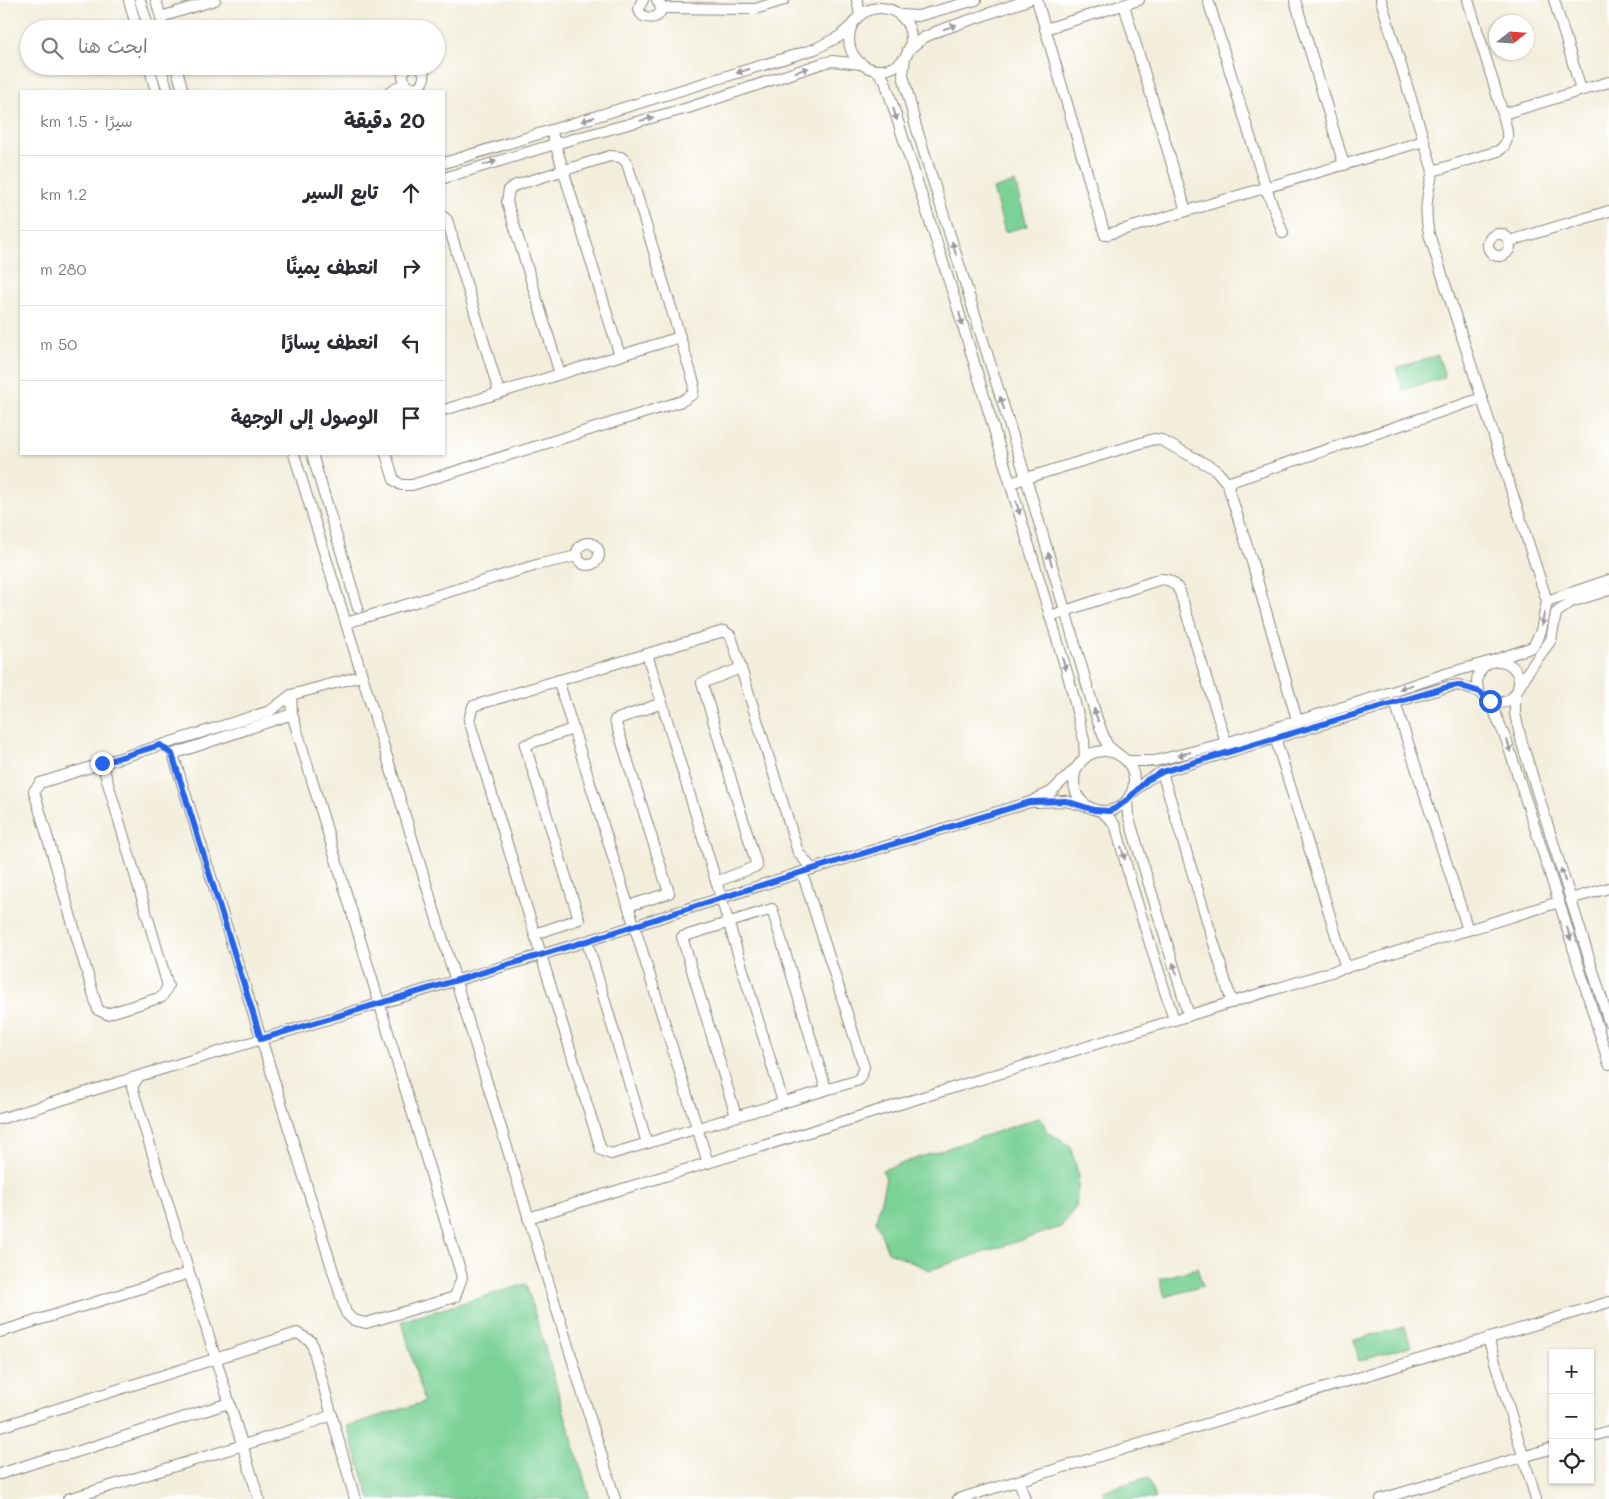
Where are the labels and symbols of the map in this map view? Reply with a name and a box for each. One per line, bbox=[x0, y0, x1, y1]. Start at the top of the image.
north arrow bbox=[1489, 15, 1534, 60]
one-way arrow bbox=[943, 22, 958, 30]
one-way arrow bbox=[794, 66, 809, 74]
one-way arrow bbox=[735, 68, 750, 76]
one-way arrow bbox=[892, 107, 899, 122]
one-way arrow bbox=[580, 115, 595, 123]
one-way arrow bbox=[639, 115, 654, 123]
one-way arrow bbox=[483, 159, 498, 167]
one-way arrow bbox=[950, 241, 958, 256]
one-way arrow bbox=[957, 311, 965, 327]
one-way arrow bbox=[998, 396, 1006, 411]
one-way arrow bbox=[1014, 501, 1022, 516]
one-way arrow bbox=[1045, 551, 1053, 566]
one-way arrow bbox=[1539, 612, 1547, 628]
one-way arrow bbox=[1061, 656, 1069, 671]
one-way arrow bbox=[1399, 684, 1414, 691]
route start bbox=[1479, 690, 1502, 713]
one-way arrow bbox=[1091, 707, 1099, 722]
one-way arrow bbox=[1505, 739, 1513, 754]
one-way arrow bbox=[1176, 750, 1191, 758]
route end bbox=[91, 752, 114, 775]
one-way arrow bbox=[1119, 845, 1127, 860]
one-way arrow bbox=[1558, 868, 1566, 883]
one-way arrow bbox=[1566, 927, 1574, 942]
one-way arrow bbox=[1171, 961, 1179, 976]

